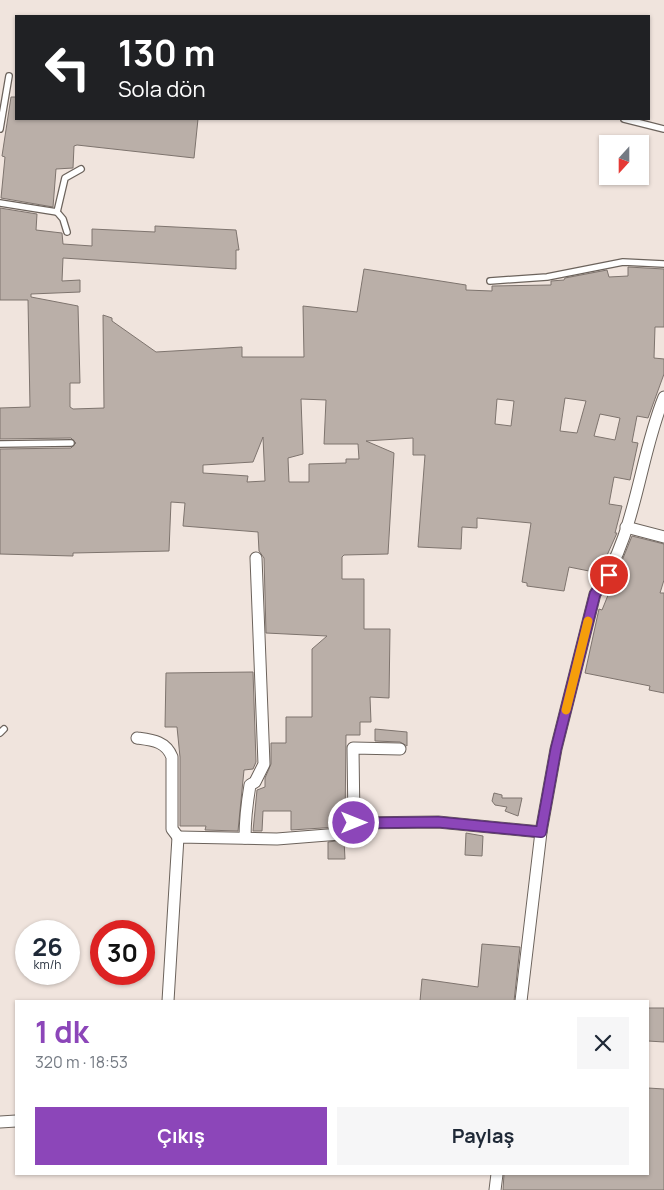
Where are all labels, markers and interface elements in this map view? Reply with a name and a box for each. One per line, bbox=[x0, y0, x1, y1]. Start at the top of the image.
text: 130 m bbox=[118, 29, 215, 77]
icon: left bbox=[35, 35, 100, 100]
text: Sola dön bbox=[118, 74, 205, 104]
north arrow bbox=[599, 135, 649, 185]
map controls bbox=[599, 135, 649, 185]
pin bbox=[588, 554, 630, 596]
icon: arrive bbox=[595, 561, 623, 589]
position arrow bbox=[327, 796, 379, 848]
speed limit sign: 30 bbox=[90, 920, 155, 985]
text: 26 bbox=[32, 929, 63, 964]
text: km/h bbox=[34, 956, 61, 973]
text: 1 dk bbox=[35, 1011, 89, 1052]
button: close bbox=[577, 1017, 629, 1069]
text: 320 m · 18:53 bbox=[35, 1051, 128, 1073]
button: Çıkış bbox=[35, 1107, 327, 1165]
button: Paylaş bbox=[337, 1107, 629, 1165]

